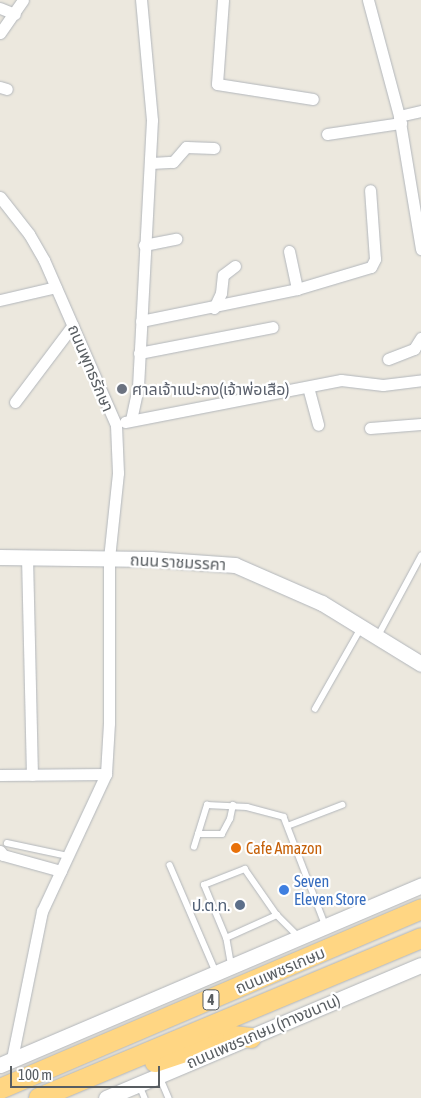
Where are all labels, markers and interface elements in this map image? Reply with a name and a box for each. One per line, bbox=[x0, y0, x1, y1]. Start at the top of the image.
street label: ถนนพุทธรักษา bbox=[64, 321, 118, 415]
place label: ศาลเจ้าแปะกง(เจ้าพ่อเสือ) bbox=[132, 379, 289, 399]
marker: ศาลเจ้าแปะกง(เจ้าพ่อเสือ) bbox=[116, 383, 128, 395]
street label: ถนน ราชมรรคา bbox=[129, 550, 227, 574]
place label: Cafe Amazon bbox=[246, 838, 322, 858]
marker: Cafe Amazon bbox=[230, 842, 242, 854]
place label: Seven Eleven Store bbox=[294, 871, 366, 909]
marker: Seven Eleven Store bbox=[278, 884, 290, 896]
place label: ป.ต.ท. bbox=[192, 895, 230, 915]
marker: ป.ต.ท. bbox=[234, 899, 246, 911]
street label: ถนนเพชรเกษม bbox=[232, 942, 328, 998]
road number: 4 bbox=[202, 988, 220, 1012]
street label: ถนนเพชรเกษม (ทางขนาน) bbox=[183, 990, 343, 1072]
scale bar bbox=[12, 1056, 162, 1088]
text: 100 m bbox=[18, 1066, 52, 1083]

